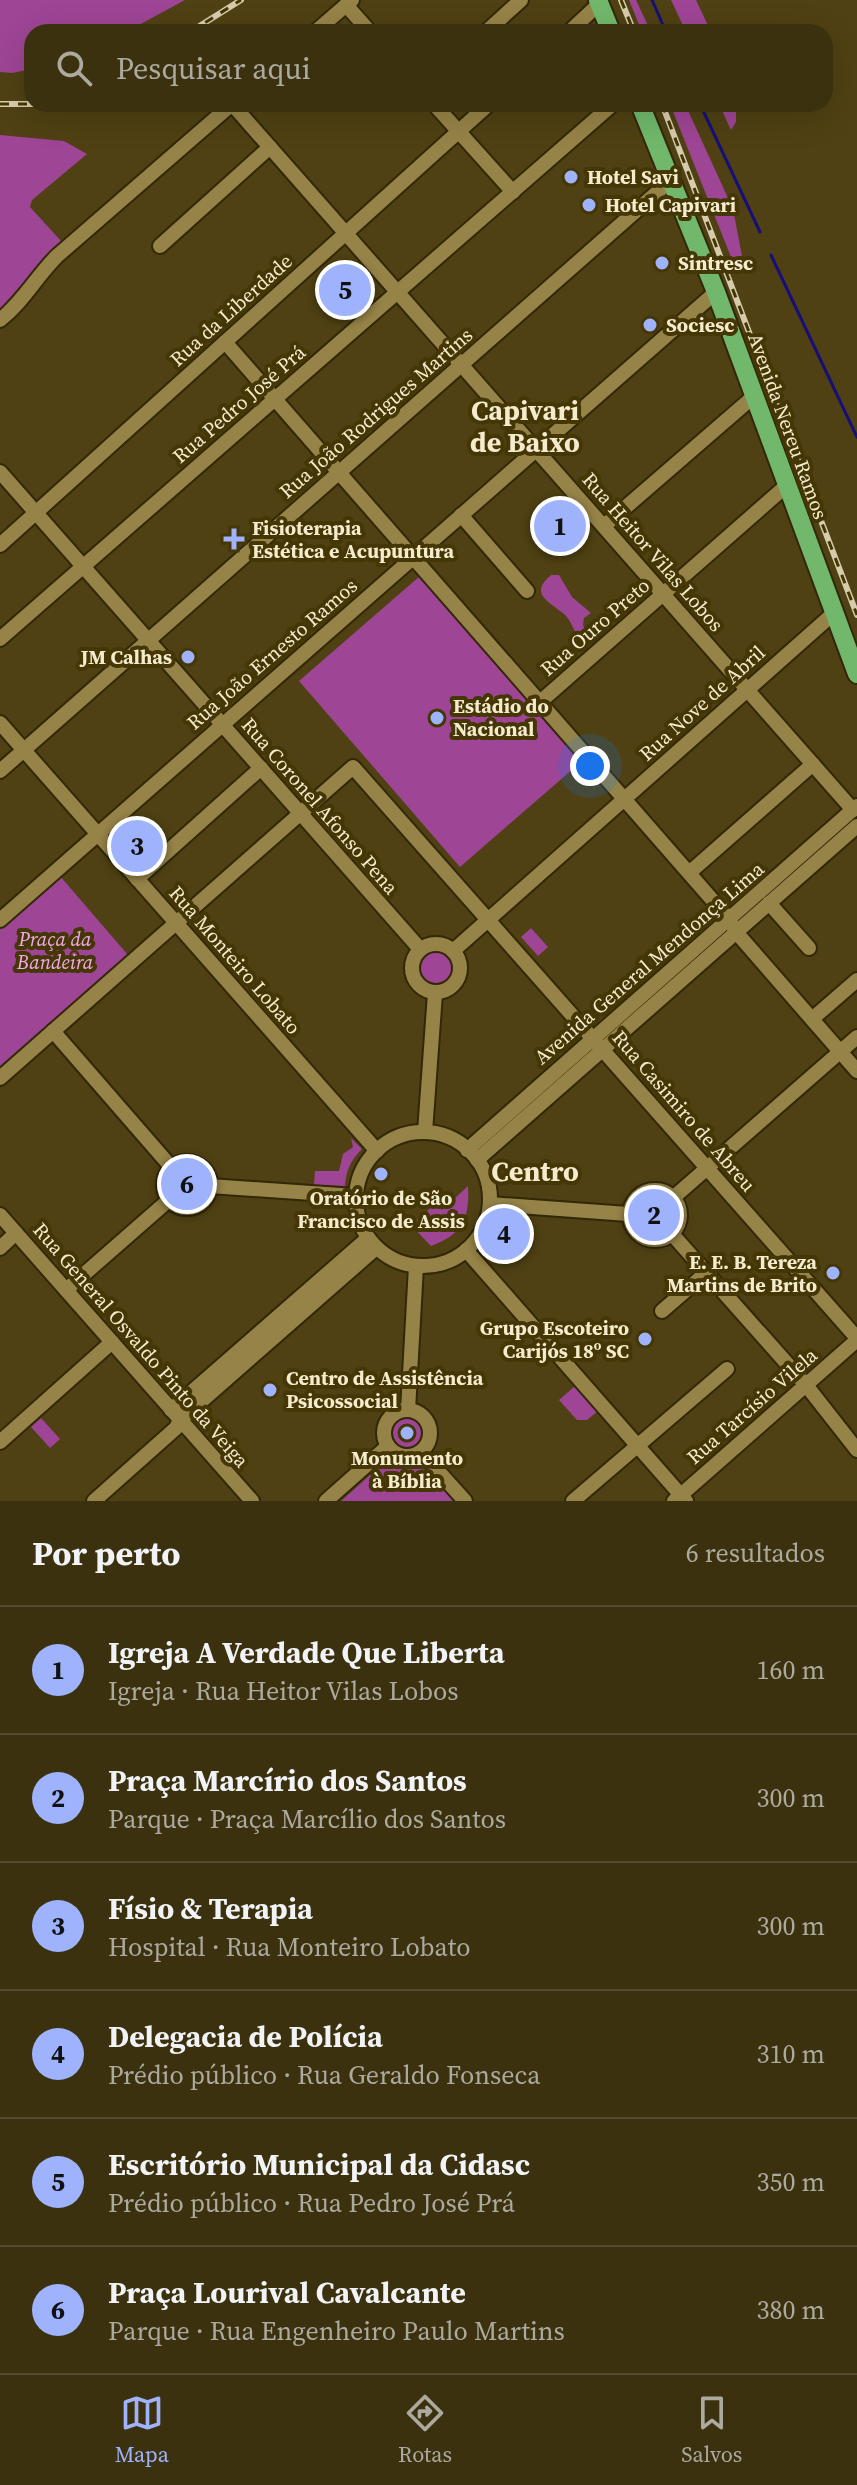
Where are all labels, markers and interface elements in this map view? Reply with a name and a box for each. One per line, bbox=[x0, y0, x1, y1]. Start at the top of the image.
search box bbox=[24, 24, 833, 112]
icon: search bbox=[52, 46, 96, 90]
text: Pesquisar aqui bbox=[116, 48, 311, 89]
place label: Hotel Savi bbox=[587, 163, 679, 191]
marker: Hotel Savi bbox=[562, 168, 580, 186]
place label: Hotel Capivari bbox=[605, 191, 736, 219]
marker: Hotel Capivari bbox=[580, 196, 598, 214]
street label: Rua da Liberdade bbox=[164, 247, 298, 373]
place label: Sintresc bbox=[678, 249, 753, 277]
marker: Sintresc bbox=[653, 254, 671, 272]
pin: 5 bbox=[319, 260, 371, 320]
place label: Sociesc bbox=[666, 311, 735, 339]
marker: Sociesc bbox=[641, 316, 659, 334]
street label: Rua João Rodrigues Martins bbox=[273, 321, 479, 505]
street label: Avenida Nereu Ramos bbox=[741, 329, 835, 523]
street label: Rua Pedro José Prá bbox=[167, 338, 312, 470]
district label: Capivari de Baixo bbox=[470, 391, 580, 461]
street label: Rua Heitor Vilas Lobos bbox=[576, 466, 730, 638]
pin: 1 bbox=[534, 496, 586, 556]
place label: Fisioterapia Estética e Acupuntura bbox=[252, 514, 454, 565]
marker: Fisioterapia Estética e Acupuntura bbox=[223, 528, 245, 550]
street label: Rua João Ernesto Ramos bbox=[181, 572, 363, 736]
street label: Rua Ouro Preto bbox=[534, 572, 656, 682]
street label: Rua Nove de Abril bbox=[633, 639, 771, 767]
place label: JM Calhas bbox=[79, 643, 172, 671]
marker: JM Calhas bbox=[179, 648, 197, 666]
place label: Estádio do Nacional bbox=[453, 692, 549, 743]
marker: Estádio do Nacional bbox=[428, 709, 446, 727]
street label: Rua Coronel Afonso Pena bbox=[235, 711, 405, 901]
your location bbox=[570, 746, 610, 786]
pin: 3 bbox=[111, 816, 163, 876]
street label: Avenida General Mendonça Lima bbox=[528, 855, 771, 1071]
street label: Rua Monteiro Lobato bbox=[163, 880, 307, 1040]
park label: Praça da Bandeira bbox=[16, 925, 94, 976]
street label: Rua Casimiro de Abreu bbox=[606, 1024, 762, 1198]
district label: Centro bbox=[491, 1152, 579, 1190]
pin: 6 bbox=[161, 1154, 213, 1214]
marker: Oratório de São Francisco de Assis bbox=[372, 1165, 390, 1183]
place label: Oratório de São Francisco de Assis bbox=[297, 1184, 465, 1235]
pin: 2 bbox=[628, 1185, 680, 1245]
pin: 4 bbox=[478, 1204, 530, 1264]
street label: Rua General Osvaldo Pinto da Veiga bbox=[27, 1217, 256, 1474]
place label: E. E. B. Tereza Martins de Brito bbox=[667, 1248, 817, 1299]
marker: E. E. B. Tereza Martins de Brito bbox=[824, 1264, 842, 1282]
place label: Grupo Escoteiro Carijós 18º SC bbox=[480, 1314, 629, 1365]
marker: Grupo Escoteiro Carijós 18º SC bbox=[636, 1330, 654, 1348]
street label: Rua Tarcísio Vilela bbox=[681, 1341, 824, 1471]
place label: Centro de Assistência Psicossocial bbox=[286, 1364, 484, 1415]
marker: Centro de Assistência Psicossocial bbox=[261, 1381, 279, 1399]
marker: Monumento à Bíblia bbox=[398, 1424, 416, 1442]
place label: Monumento à Bíblia bbox=[351, 1444, 463, 1495]
text: Por perto bbox=[32, 1530, 180, 1576]
text: 6 resultados bbox=[686, 1535, 825, 1571]
text: Igreja A Verdade Que Liberta bbox=[108, 1632, 505, 1673]
text: 1 bbox=[51, 1652, 65, 1688]
text: 160 m bbox=[757, 1652, 825, 1688]
text: Igreja · Rua Heitor Vilas Lobos bbox=[108, 1673, 459, 1709]
text: Praça Marcírio dos Santos bbox=[108, 1760, 467, 1801]
text: 2 bbox=[51, 1780, 65, 1816]
text: 300 m bbox=[757, 1780, 825, 1816]
text: Parque · Praça Marcílio dos Santos bbox=[108, 1801, 506, 1837]
text: Físio & Terapia bbox=[108, 1888, 313, 1929]
text: 3 bbox=[51, 1908, 65, 1944]
text: 300 m bbox=[757, 1908, 825, 1944]
text: Hospital · Rua Monteiro Lobato bbox=[108, 1929, 470, 1965]
text: Delegacia de Polícia bbox=[108, 2016, 383, 2057]
text: 4 bbox=[51, 2036, 65, 2072]
text: 310 m bbox=[757, 2036, 825, 2072]
text: Prédio público · Rua Geraldo Fonseca bbox=[108, 2057, 540, 2093]
text: Escritório Municipal da Cidasc bbox=[108, 2144, 530, 2185]
text: 5 bbox=[51, 2164, 65, 2200]
text: 350 m bbox=[757, 2164, 825, 2200]
text: Prédio público · Rua Pedro José Prá bbox=[108, 2185, 515, 2221]
text: Praça Lourival Cavalcante bbox=[108, 2272, 466, 2313]
text: 6 bbox=[51, 2292, 65, 2328]
text: 380 m bbox=[757, 2292, 825, 2328]
text: Parque · Rua Engenheiro Paulo Martins bbox=[108, 2313, 565, 2349]
tab: Mapa bbox=[115, 2391, 169, 2469]
tab: Rotas bbox=[398, 2391, 452, 2469]
tab: Salvos bbox=[681, 2391, 742, 2469]

